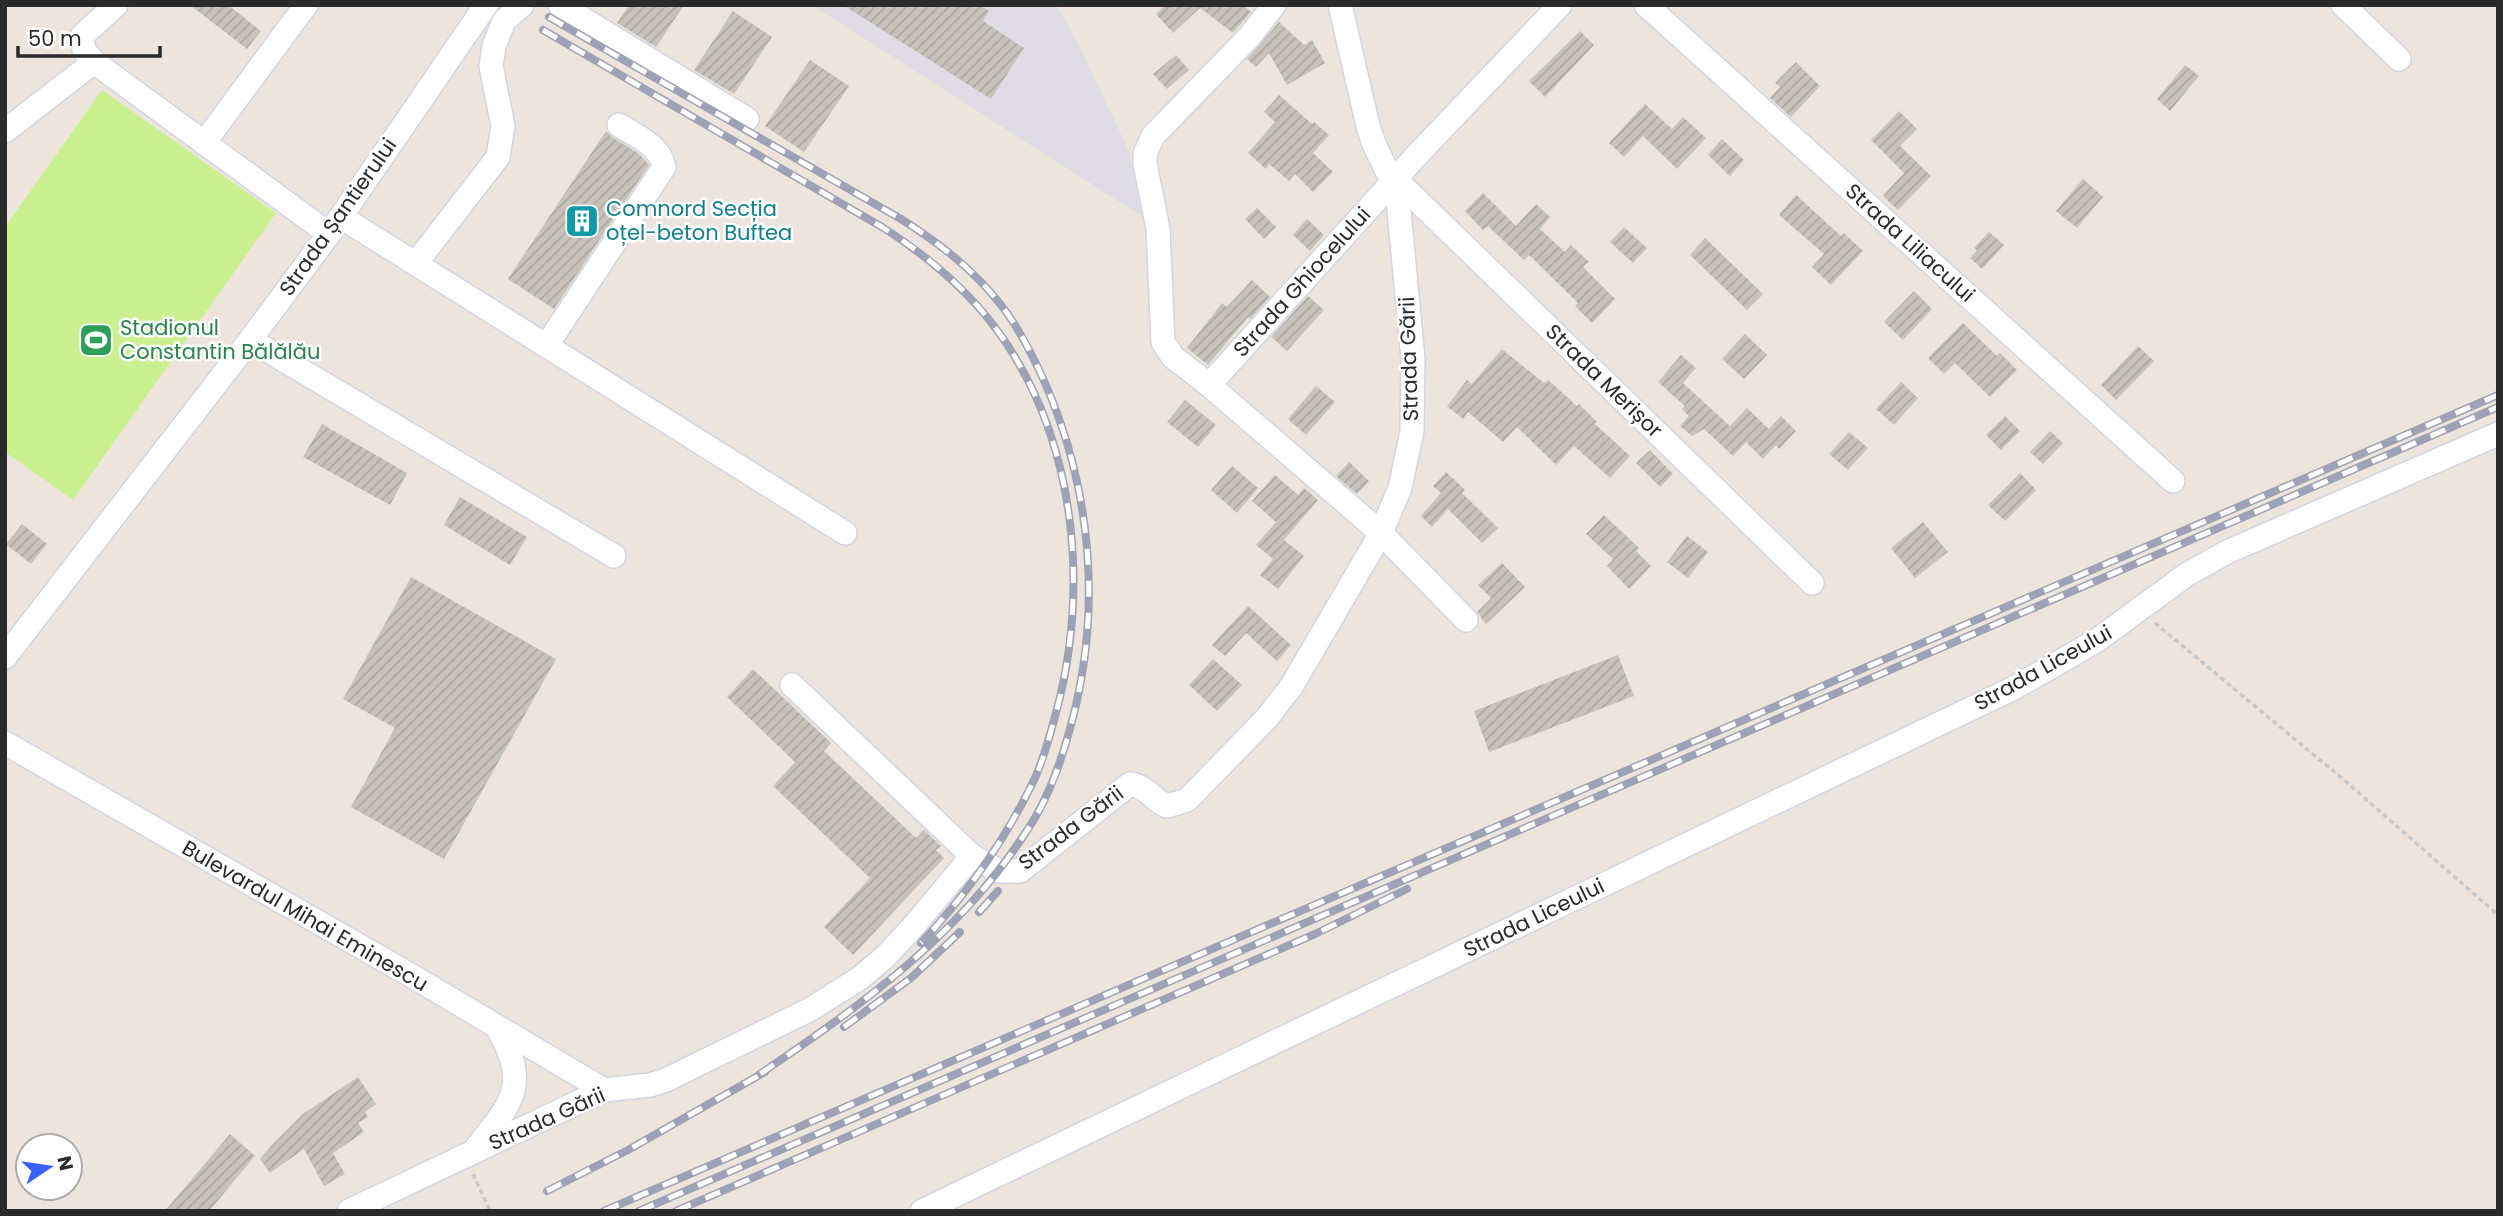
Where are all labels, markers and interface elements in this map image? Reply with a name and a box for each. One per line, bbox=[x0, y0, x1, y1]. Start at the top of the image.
scale bar bbox=[18, 14, 159, 58]
text: 50 m bbox=[28, 24, 82, 53]
street label: Strada Șantierului bbox=[272, 132, 403, 302]
street label: Strada Liliacului bbox=[1839, 177, 1981, 309]
place label: Comnord Secția oțel-beton Buftea bbox=[606, 194, 792, 247]
street label: Strada Ghiocelului bbox=[1226, 200, 1377, 363]
building icon: Comnord Secția oțel-beton Buftea bbox=[563, 202, 601, 240]
street label: Strada Gării bbox=[1392, 296, 1425, 422]
place label: Stadionul Constantin Bălălău bbox=[120, 313, 320, 366]
street label: Strada Merișor bbox=[1539, 317, 1669, 444]
sports icon: Stadionul Constantin Bălălău bbox=[77, 321, 115, 359]
street label: Strada Liceului bbox=[1969, 618, 2117, 717]
street label: Strada Gării bbox=[1012, 778, 1129, 877]
street label: Bulevardul Mihai Eminescu bbox=[177, 833, 434, 998]
street label: Strada Liceului bbox=[1459, 871, 1609, 964]
street label: Strada Gării bbox=[484, 1080, 610, 1157]
north arrow bbox=[14, 1132, 84, 1202]
text: N bbox=[50, 1153, 80, 1173]

